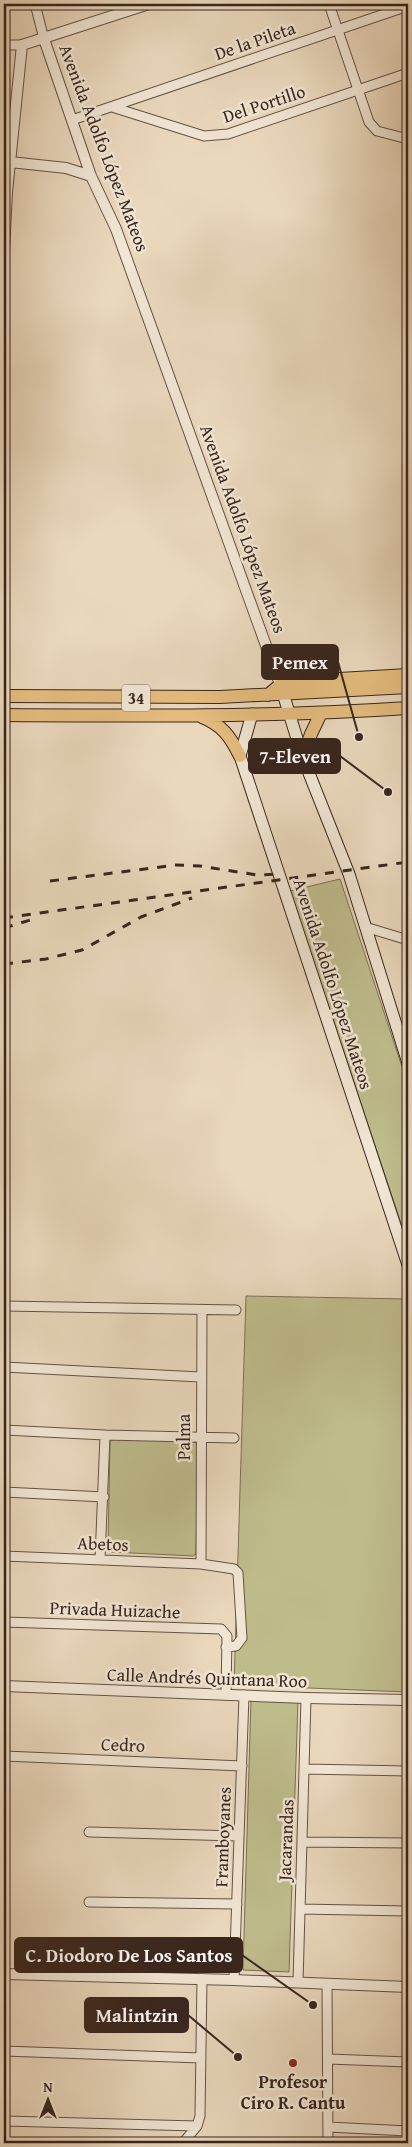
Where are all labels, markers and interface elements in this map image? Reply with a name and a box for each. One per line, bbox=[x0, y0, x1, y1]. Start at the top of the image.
street label: De la Pileta bbox=[211, 14, 299, 67]
street label: Avenida Adolfo López Mateos bbox=[52, 40, 157, 255]
street label: Del Portillo bbox=[219, 77, 309, 130]
street label: Avenida Adolfo López Mateos bbox=[193, 421, 294, 637]
callout: Pemex bbox=[262, 645, 338, 679]
text: Pemex bbox=[272, 648, 328, 676]
road number: 34 bbox=[122, 684, 150, 711]
callout: 7-Eleven bbox=[249, 739, 340, 773]
text: 7-Eleven bbox=[259, 742, 332, 770]
street label: Avenida Adolfo López Mateos bbox=[287, 875, 380, 1093]
street label: Palma bbox=[170, 1413, 197, 1460]
street label: Abetos bbox=[77, 1529, 129, 1558]
street label: Privada Huizache bbox=[49, 1594, 181, 1625]
street label: Calle Andrés Quintana Roo bbox=[106, 1661, 308, 1694]
street label: Cedro bbox=[100, 1730, 146, 1759]
street label: Framboyanes bbox=[207, 1786, 238, 1888]
street label: Jacarandas bbox=[271, 1799, 300, 1883]
callout: C. Diodoro De Los Santos bbox=[15, 1938, 242, 1972]
text: C. Diodoro De Los Santos bbox=[25, 1941, 233, 1969]
callout: Malintzin bbox=[85, 1998, 188, 2032]
text: Malintzin bbox=[96, 2001, 179, 2029]
marker: Profesor Ciro R. Cantu bbox=[287, 2057, 299, 2069]
place label: Profesor Ciro R. Cantu bbox=[241, 2068, 346, 2116]
north arrow bbox=[22, 2074, 72, 2124]
text: N bbox=[43, 2077, 53, 2097]

